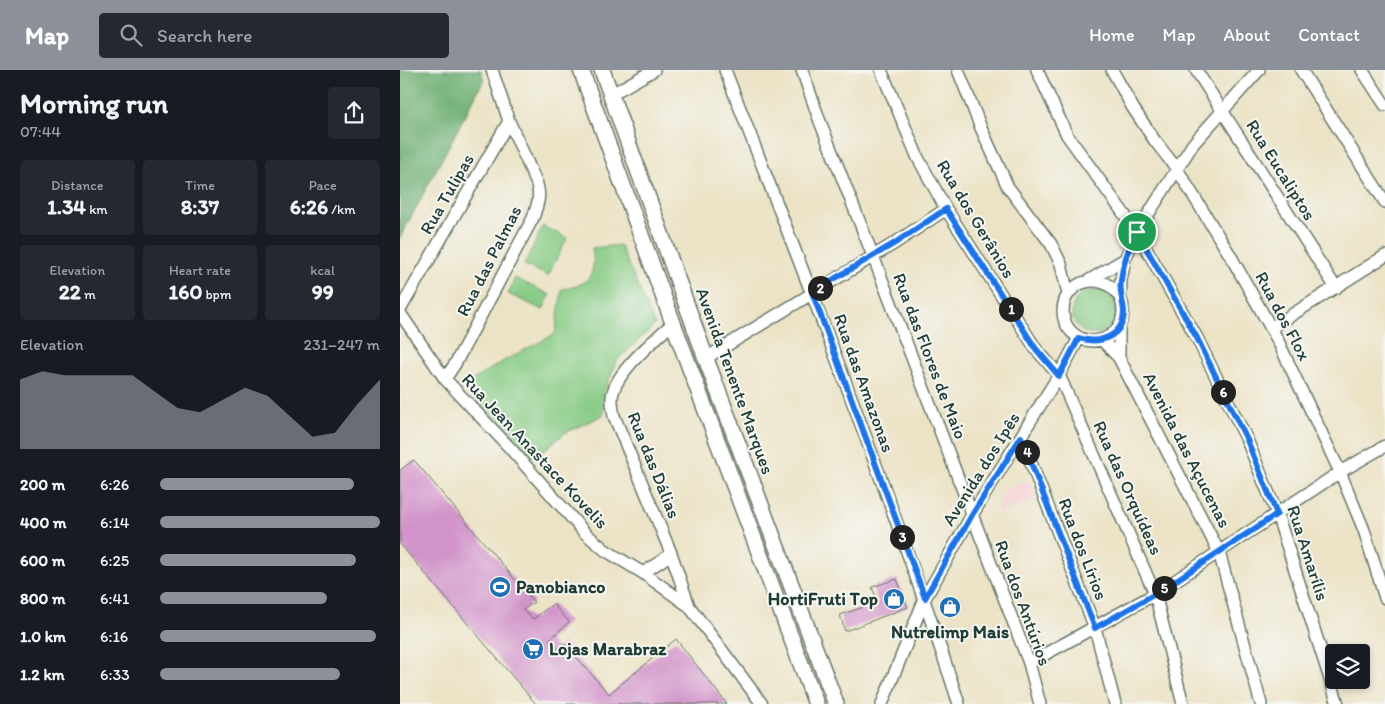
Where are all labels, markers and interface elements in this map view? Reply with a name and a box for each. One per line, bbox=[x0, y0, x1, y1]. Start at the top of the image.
search box bbox=[99, 13, 449, 58]
text: Map bbox=[25, 21, 69, 50]
icon: search bbox=[117, 21, 145, 49]
text: Search here bbox=[157, 24, 252, 47]
text: Home bbox=[1089, 24, 1135, 46]
text: Map bbox=[1163, 24, 1196, 46]
text: About bbox=[1224, 24, 1270, 46]
text: Contact bbox=[1298, 24, 1360, 46]
text: Morning run bbox=[20, 86, 168, 120]
button: share bbox=[328, 87, 380, 139]
street label: Rua Eucaliptos bbox=[1241, 116, 1321, 224]
text: 07:44 bbox=[20, 122, 61, 141]
street label: Rua Tulipas bbox=[415, 150, 479, 238]
street label: Rua dos Gerânios bbox=[932, 156, 1020, 282]
text: Distance bbox=[51, 177, 104, 194]
text: Time bbox=[185, 177, 215, 194]
text: Pace bbox=[309, 177, 337, 194]
text: 1.34 bbox=[47, 194, 86, 219]
text: 8:37 bbox=[181, 194, 219, 219]
text: 6:26 bbox=[290, 194, 328, 219]
text: km bbox=[86, 201, 108, 218]
text: /km bbox=[328, 201, 356, 218]
street label: Rua das Palmas bbox=[452, 202, 526, 320]
pin bbox=[1116, 211, 1158, 253]
icon: arrive bbox=[1123, 218, 1151, 246]
text: Elevation bbox=[50, 262, 105, 279]
text: Heart rate bbox=[169, 262, 231, 279]
text: kcal bbox=[310, 262, 335, 279]
street label: Rua dos Flox bbox=[1250, 268, 1316, 364]
street label: Rua das Flores de Maio bbox=[888, 270, 972, 442]
pin: 2 bbox=[808, 276, 832, 300]
text: 22 bbox=[59, 279, 81, 304]
text: 160 bbox=[169, 279, 202, 304]
text: 99 bbox=[312, 279, 334, 304]
text: 2 bbox=[817, 280, 824, 297]
street label: Avenida Tenente Marques bbox=[691, 285, 779, 477]
text: m bbox=[81, 286, 96, 303]
text: bpm bbox=[202, 286, 231, 303]
pin: 1 bbox=[998, 296, 1024, 322]
text: 1 bbox=[1008, 301, 1015, 318]
street label: Rua das Amazonas bbox=[829, 311, 899, 455]
text: Elevation bbox=[20, 335, 84, 354]
text: 231–247 m bbox=[303, 335, 380, 354]
street label: Rua Jean Anastace Kovelis bbox=[457, 369, 613, 533]
street label: Avenida das Açucenas bbox=[1138, 369, 1236, 531]
pin: 6 bbox=[1210, 380, 1236, 404]
text: 6 bbox=[1220, 384, 1227, 401]
street label: Avenida dos Ipês bbox=[937, 408, 1025, 530]
street label: Rua das Dálias bbox=[623, 409, 685, 521]
street label: Rua das Orquídeas bbox=[1089, 417, 1167, 559]
pin: 4 bbox=[1014, 440, 1040, 464]
text: 4 bbox=[1023, 444, 1032, 461]
text: 200 m bbox=[20, 475, 65, 494]
text: 6:26 bbox=[100, 475, 129, 494]
street label: Rua dos Lírios bbox=[1053, 495, 1113, 603]
street label: Rua Amarílis bbox=[1282, 503, 1334, 603]
text: 400 m bbox=[20, 513, 66, 532]
text: 6:14 bbox=[100, 513, 129, 532]
pin: 3 bbox=[890, 524, 914, 550]
text: 3 bbox=[899, 529, 906, 546]
street label: Rua dos Antúrios bbox=[990, 537, 1056, 669]
text: 600 m bbox=[20, 551, 65, 570]
text: 6:25 bbox=[100, 551, 129, 570]
sports icon: Panobianco bbox=[488, 575, 512, 599]
place label: Panobianco bbox=[516, 576, 606, 598]
pin: 5 bbox=[1152, 576, 1176, 600]
text: 5 bbox=[1161, 580, 1168, 597]
shop icon: HortiFruti Top bbox=[882, 587, 906, 611]
place label: HortiFruti Top bbox=[768, 588, 878, 610]
text: 800 m bbox=[20, 589, 66, 608]
text: 6:41 bbox=[100, 589, 129, 608]
shop icon: Nutrelimp Mais bbox=[938, 595, 962, 619]
place label: Nutrelimp Mais bbox=[891, 621, 1009, 643]
text: 1.0 km bbox=[20, 627, 66, 646]
text: 6:16 bbox=[100, 627, 128, 646]
supermarket icon: Lojas Marabraz bbox=[521, 637, 545, 661]
place label: Lojas Marabraz bbox=[549, 638, 667, 660]
map controls bbox=[1325, 644, 1370, 689]
button: layers bbox=[1325, 644, 1370, 689]
text: 1.2 km bbox=[20, 665, 65, 684]
text: 6:33 bbox=[100, 665, 130, 684]

